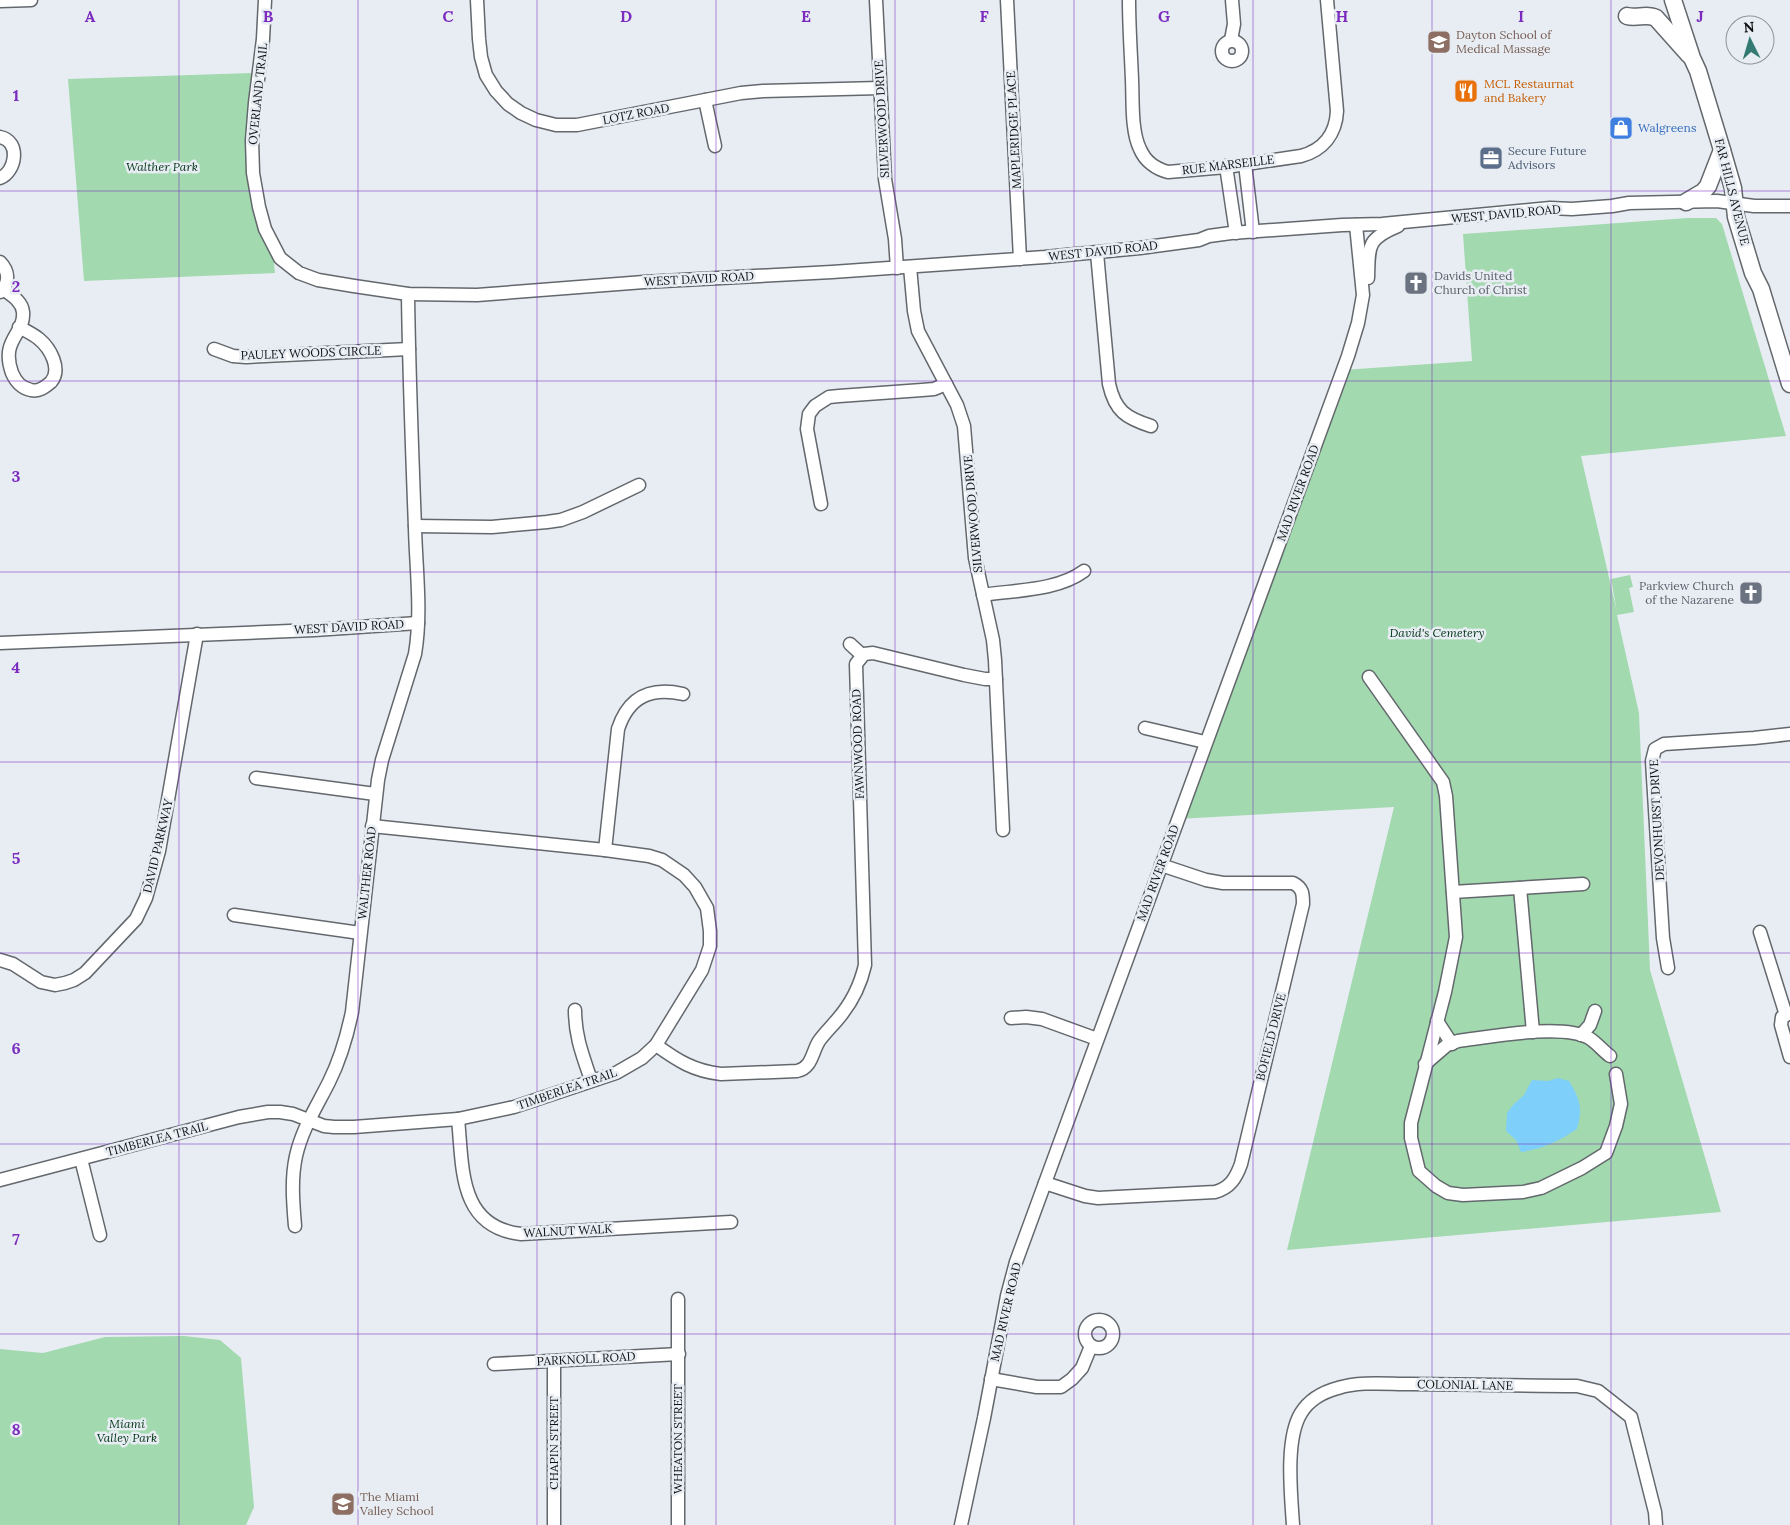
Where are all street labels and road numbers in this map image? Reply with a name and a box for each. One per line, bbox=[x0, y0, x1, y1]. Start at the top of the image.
street label: OVERLAND TRAIL bbox=[245, 42, 270, 146]
street label: SILVERWOOD DRIVE bbox=[871, 60, 892, 178]
street label: MAPLERIDGE PLACE bbox=[1003, 71, 1024, 189]
street label: LOTZ ROAD bbox=[601, 100, 671, 127]
street label: FAR HILLS AVENUE bbox=[1712, 137, 1753, 247]
street label: RUE MARSEILLE bbox=[1181, 151, 1275, 178]
street label: WEST DAVID ROAD bbox=[1450, 201, 1562, 226]
street label: WEST DAVID ROAD bbox=[1047, 237, 1159, 264]
street label: WEST DAVID ROAD bbox=[644, 268, 754, 289]
street label: PAULEY WOODS CIRCLE bbox=[240, 343, 382, 362]
street label: MAD RIVER ROAD bbox=[1273, 443, 1322, 543]
street label: SILVERWOOD DRIVE bbox=[960, 455, 985, 574]
street label: WEST DAVID ROAD bbox=[294, 616, 404, 637]
street label: FAWNWOOD ROAD bbox=[848, 689, 867, 799]
street label: DEVONHURST DRIVE bbox=[1646, 759, 1667, 881]
street label: DAVID PARKWAY bbox=[139, 797, 176, 894]
street label: MAD RIVER ROAD bbox=[1133, 823, 1182, 923]
street label: WALTHER ROAD bbox=[354, 826, 379, 920]
street label: BOFIELD DRIVE bbox=[1252, 992, 1289, 1082]
street label: TIMBERLEA TRAIL bbox=[515, 1064, 619, 1113]
street label: TIMBERLEA TRAIL bbox=[104, 1118, 209, 1159]
street label: WALNUT WALK bbox=[523, 1221, 614, 1240]
street label: MAD RIVER ROAD bbox=[987, 1261, 1024, 1363]
street label: PARKNOLL ROAD bbox=[536, 1348, 636, 1369]
street label: COLONIAL LANE bbox=[1417, 1376, 1513, 1393]
street label: WHEATON STREET bbox=[670, 1384, 685, 1494]
street label: CHAPIN STREET bbox=[546, 1396, 561, 1490]

